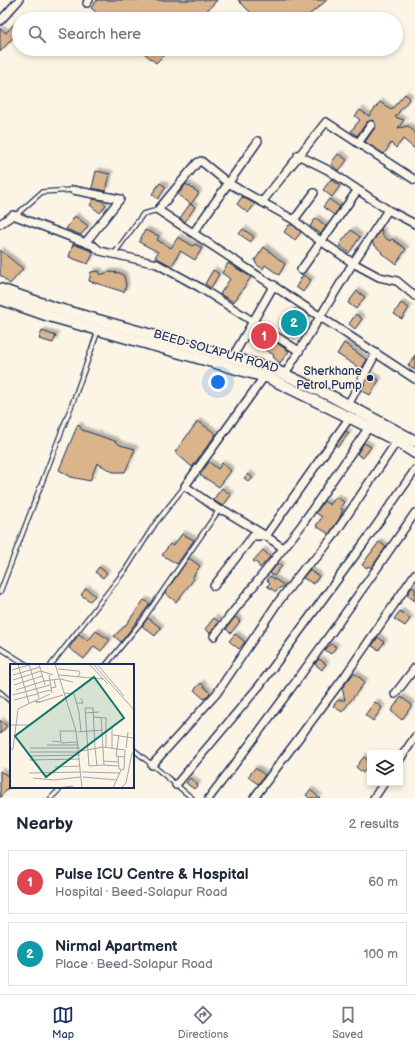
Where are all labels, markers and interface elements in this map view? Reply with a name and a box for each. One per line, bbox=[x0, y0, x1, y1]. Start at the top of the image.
search box bbox=[12, 12, 403, 56]
icon: search bbox=[26, 23, 48, 45]
text: Search here bbox=[58, 25, 141, 44]
pin: 2 bbox=[281, 308, 307, 338]
pin: 1 bbox=[251, 321, 277, 351]
street label: BEED-SOLAPUR ROAD bbox=[152, 326, 280, 377]
place label: Sherkhane Petrol Pump bbox=[296, 364, 362, 393]
your location bbox=[208, 372, 228, 392]
marker: Sherkhane Petrol Pump bbox=[365, 373, 375, 383]
inset map bbox=[10, 664, 134, 788]
map controls bbox=[367, 750, 403, 786]
button: layers bbox=[367, 750, 403, 786]
text: Nearby bbox=[16, 814, 73, 834]
text: 2 results bbox=[349, 816, 399, 832]
text: Pulse ICU Centre & Hospital bbox=[55, 865, 249, 884]
text: 1 bbox=[27, 874, 33, 890]
text: 60 m bbox=[368, 874, 398, 890]
text: Hospital · Beed-Solapur Road bbox=[55, 884, 227, 900]
text: Nirmal Apartment bbox=[55, 937, 177, 956]
text: 2 bbox=[26, 946, 34, 962]
text: 100 m bbox=[363, 946, 398, 962]
text: Place · Beed-Solapur Road bbox=[55, 956, 213, 972]
tab: Map bbox=[52, 1004, 74, 1041]
tab: Directions bbox=[178, 1004, 228, 1041]
tab: Saved bbox=[332, 1004, 363, 1041]

